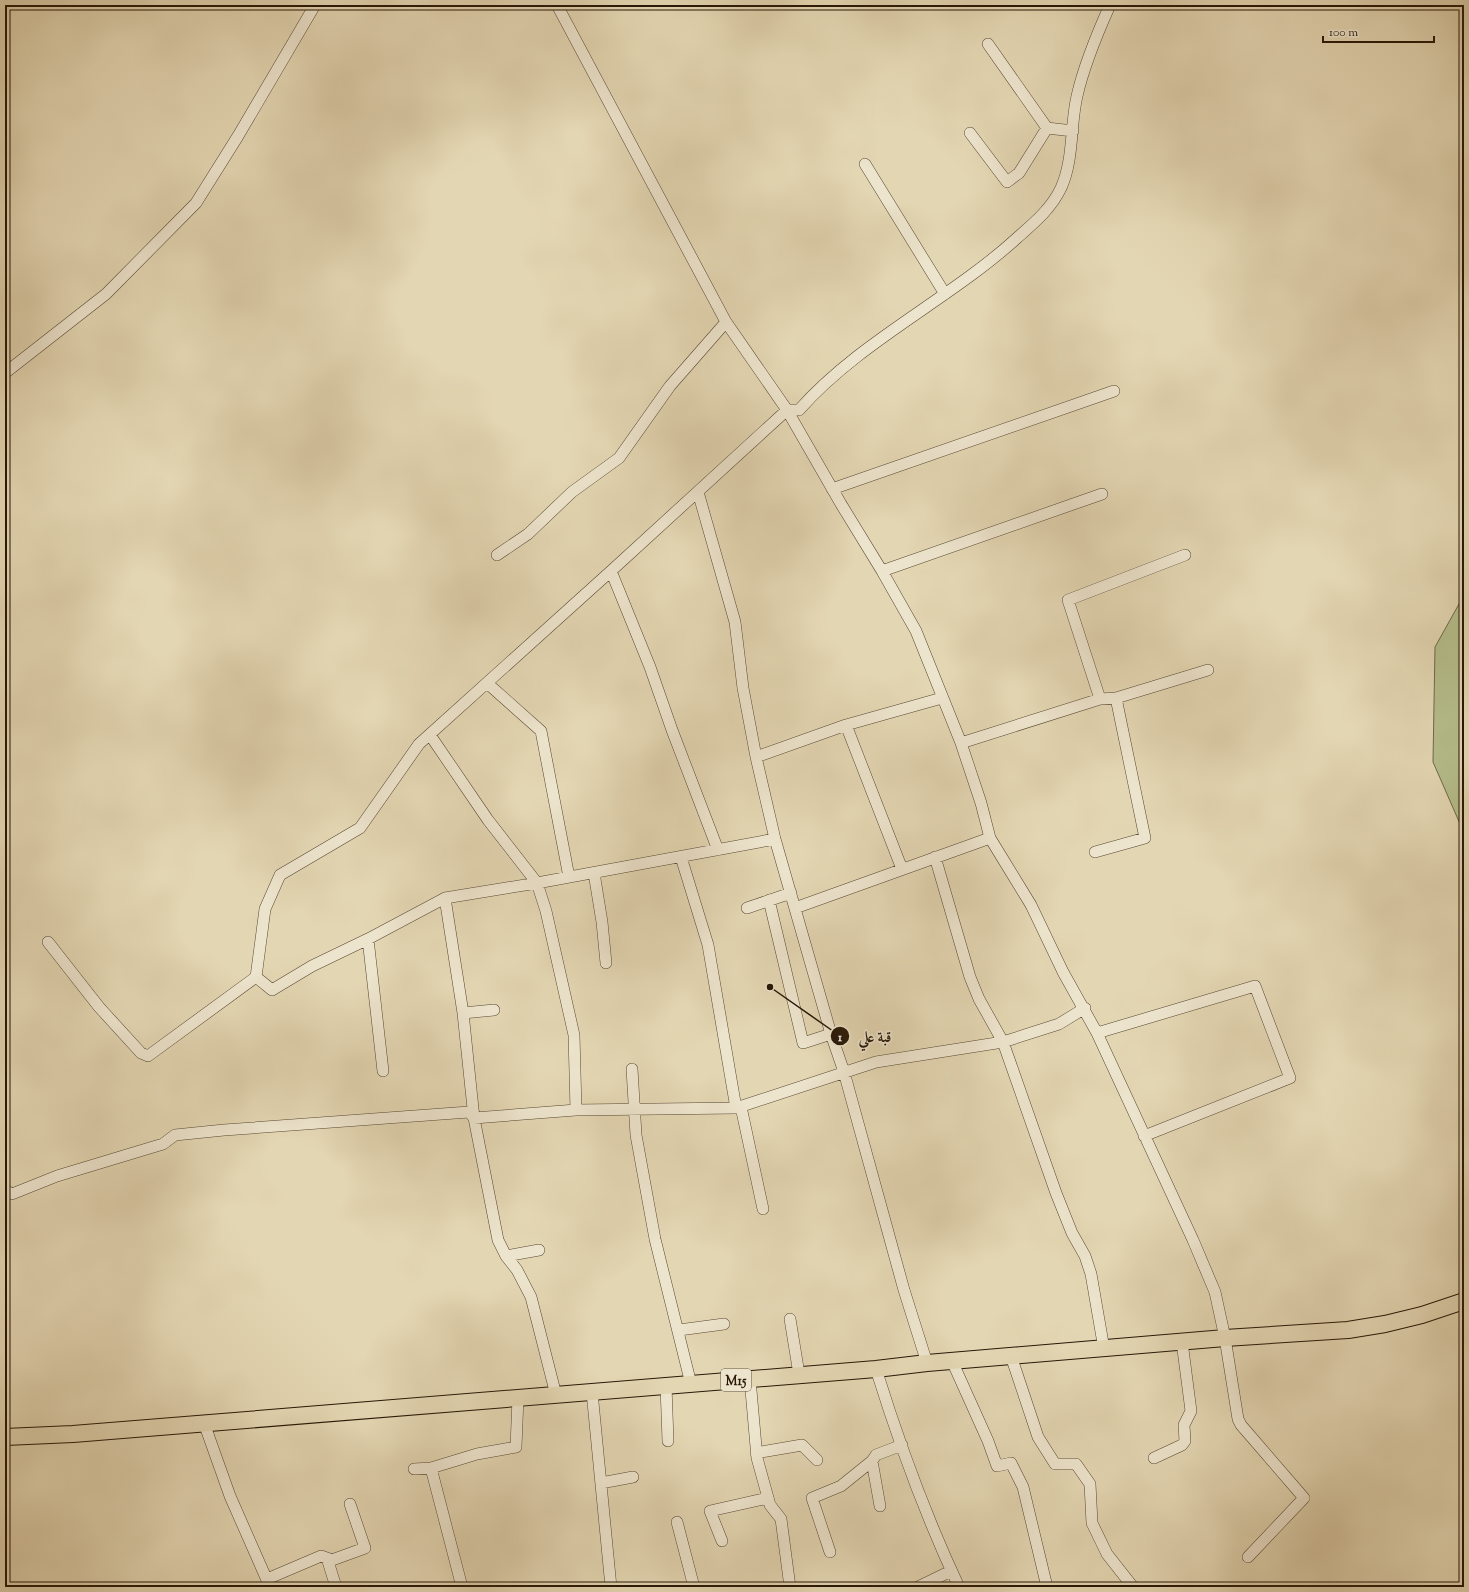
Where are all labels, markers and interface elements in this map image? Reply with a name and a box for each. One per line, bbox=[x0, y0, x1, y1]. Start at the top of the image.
scale bar bbox=[1323, 18, 1434, 44]
text: 100 m bbox=[1329, 24, 1358, 42]
callout: قبة علي bbox=[830, 1023, 899, 1050]
text: قبة علي bbox=[858, 1028, 891, 1052]
text: 1 bbox=[837, 1029, 843, 1047]
road number: M15 bbox=[721, 1369, 751, 1391]

